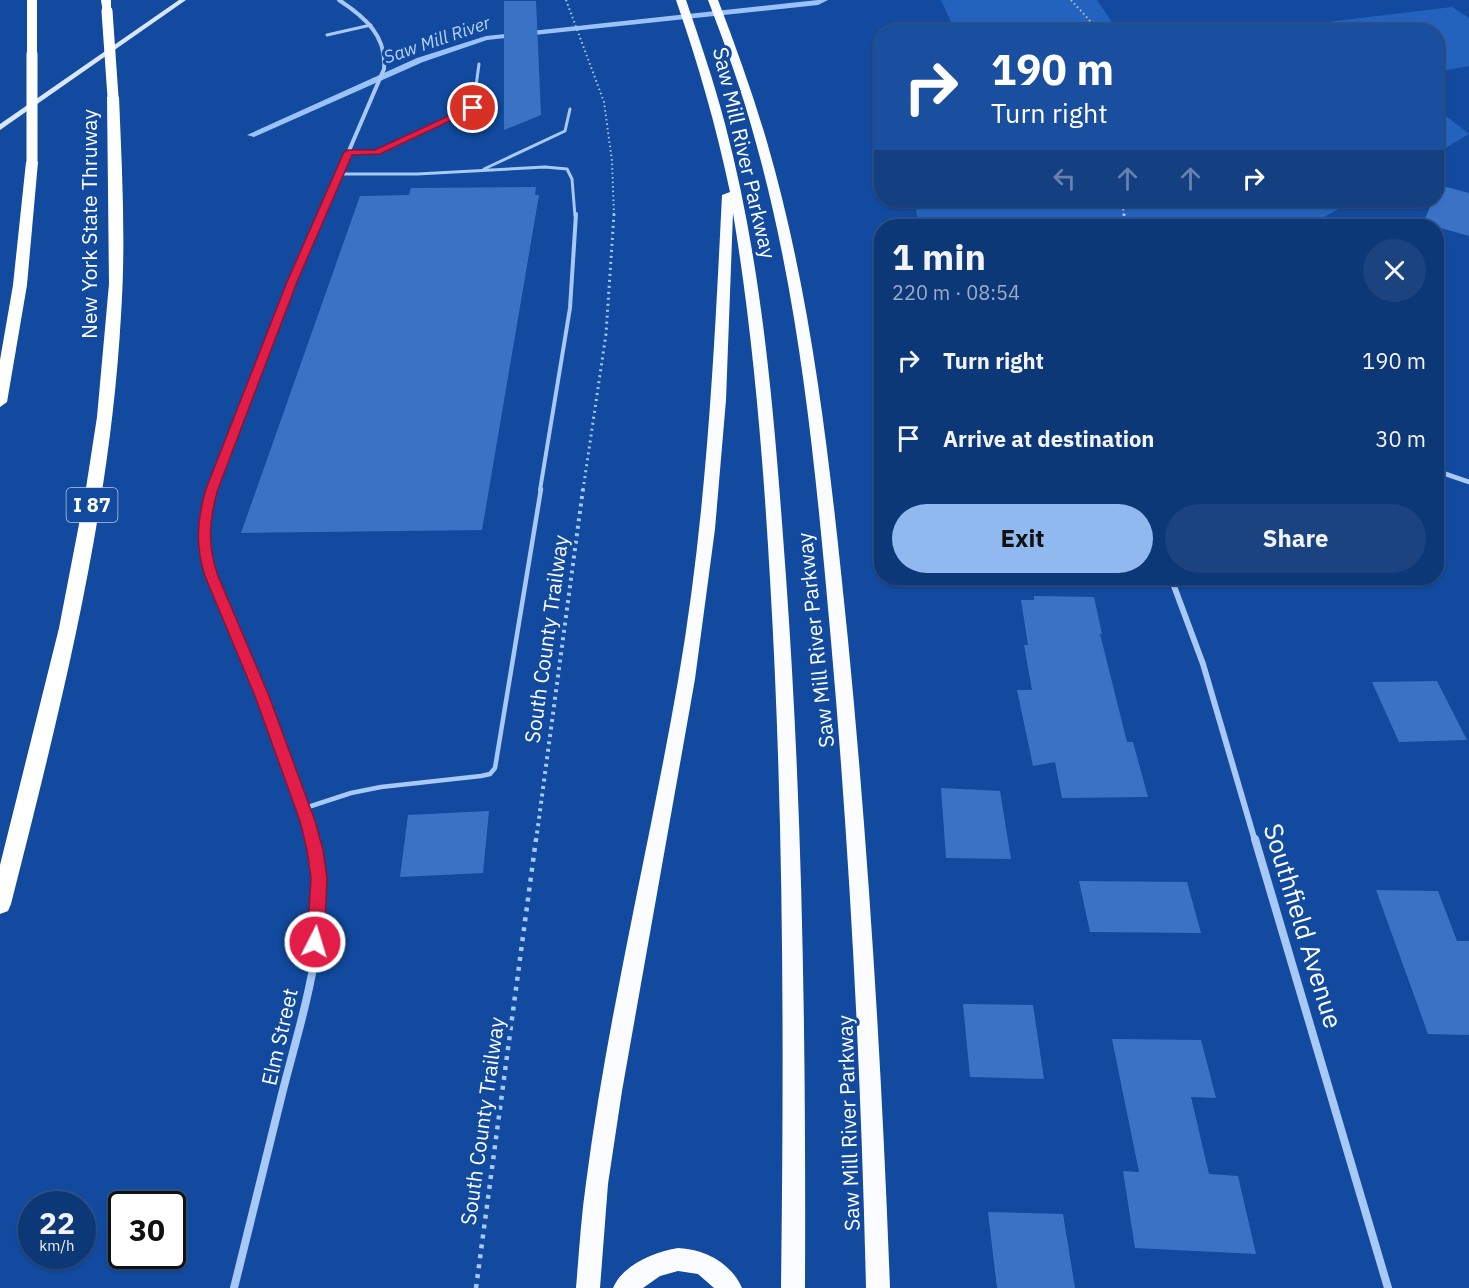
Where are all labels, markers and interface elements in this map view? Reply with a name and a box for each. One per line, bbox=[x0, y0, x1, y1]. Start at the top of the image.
water label: Saw Mill River bbox=[381, 10, 494, 69]
text: 190 m bbox=[991, 42, 1114, 97]
street label: Saw Mill River Parkway bbox=[707, 44, 783, 262]
icon: right bbox=[892, 48, 970, 126]
pin bbox=[447, 82, 498, 133]
icon: arrive bbox=[456, 91, 489, 124]
text: Turn right bbox=[991, 95, 1108, 130]
street label: New York State Thruway bbox=[75, 109, 103, 339]
icon: left bbox=[1048, 162, 1081, 195]
icon: ahead bbox=[1111, 162, 1144, 195]
icon: ahead bbox=[1174, 162, 1207, 195]
icon: right bbox=[1237, 162, 1270, 195]
text: 1 min bbox=[892, 233, 986, 280]
button: close bbox=[1363, 239, 1426, 302]
text: 220 m · 08:54 bbox=[892, 279, 1020, 306]
icon: right bbox=[892, 344, 925, 377]
text: Turn right bbox=[943, 346, 1044, 375]
text: 190 m bbox=[1362, 346, 1426, 375]
icon: arrive bbox=[892, 422, 925, 455]
text: Arrive at destination bbox=[943, 424, 1154, 453]
text: 30 m bbox=[1375, 424, 1426, 453]
road number: I 87 bbox=[66, 488, 118, 522]
button: Exit bbox=[892, 504, 1153, 573]
button: Share bbox=[1165, 504, 1426, 573]
street label: Saw Mill River Parkway bbox=[790, 531, 840, 749]
street label: South County Trailway bbox=[518, 532, 575, 745]
street label: Southfield Avenue bbox=[1257, 819, 1351, 1032]
position arrow bbox=[283, 910, 347, 974]
street label: Elm Street bbox=[254, 985, 304, 1088]
street label: South County Trailway bbox=[454, 1014, 511, 1227]
street label: Saw Mill River Parkway bbox=[830, 1014, 866, 1232]
speed limit sign: 30 bbox=[108, 1191, 186, 1269]
text: 22 bbox=[39, 1203, 75, 1242]
text: km/h bbox=[39, 1236, 75, 1255]

